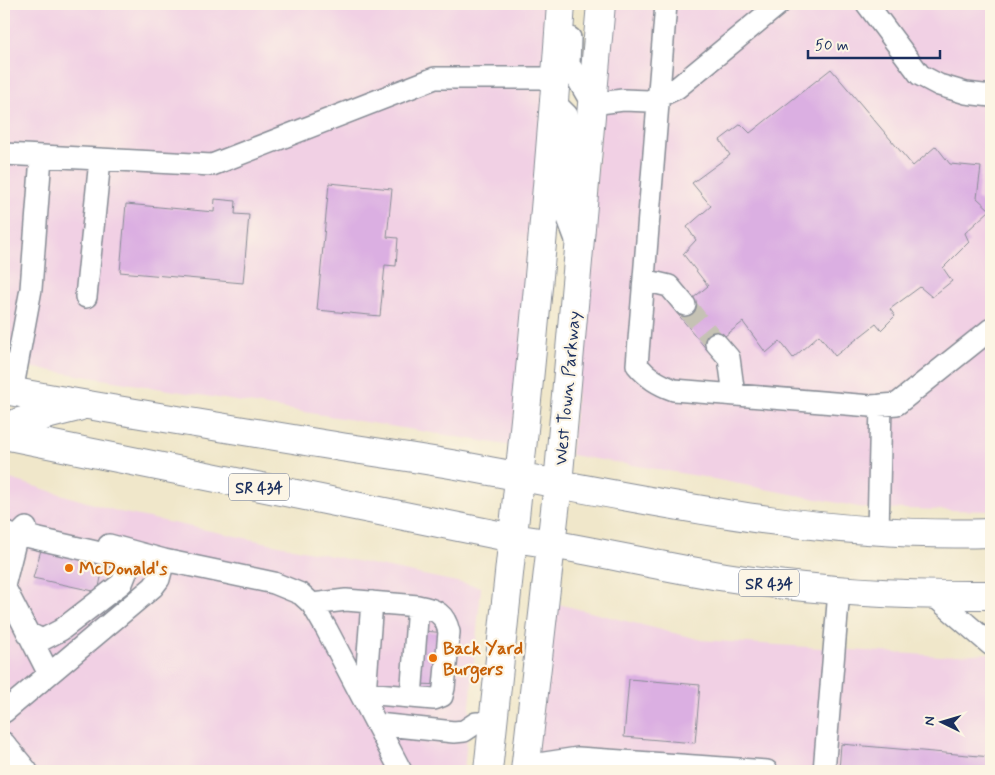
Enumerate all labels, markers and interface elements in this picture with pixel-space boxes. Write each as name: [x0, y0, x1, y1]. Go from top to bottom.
scale bar: [808, 28, 940, 60]
text: 50 m: [815, 36, 849, 56]
street label: West Town Parkway: [549, 310, 587, 466]
road number: SR 434: [229, 474, 289, 501]
place label: McDonald's: [79, 557, 167, 581]
marker: McDonald's: [63, 562, 75, 574]
road number: SR 434: [739, 570, 799, 596]
place label: Back Yard Burgers: [443, 637, 523, 684]
marker: Back Yard Burgers: [427, 652, 439, 664]
north arrow: [918, 698, 968, 748]
text: N: [921, 716, 939, 726]

